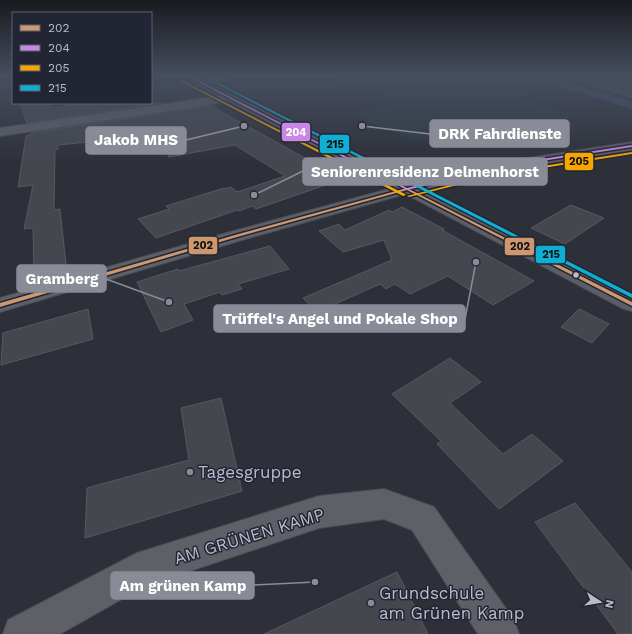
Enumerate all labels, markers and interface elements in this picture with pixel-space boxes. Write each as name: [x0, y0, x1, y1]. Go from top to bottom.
legend: [12, 12, 152, 104]
text: 202: [48, 21, 69, 35]
text: 204: [48, 41, 70, 55]
text: 205: [48, 61, 69, 75]
text: 215: [48, 81, 67, 95]
callout: DRK Fahrdienste: [430, 120, 569, 147]
line badge: 204: [281, 122, 311, 142]
text: DRK Fahrdienste: [438, 125, 562, 143]
text: 204: [286, 126, 306, 139]
callout: Jakob MHS: [86, 127, 186, 154]
text: Jakob MHS: [94, 131, 178, 149]
line badge: 215: [319, 134, 350, 154]
text: 215: [326, 138, 344, 151]
line badge: 205: [564, 152, 594, 171]
text: 205: [569, 155, 589, 168]
callout: Seniorenresidenz Delmenhorst: [303, 158, 547, 185]
text: Seniorenresidenz Delmenhorst: [311, 163, 539, 181]
line badge: 202: [188, 236, 218, 255]
line badge: 202: [504, 237, 535, 256]
text: 202: [193, 239, 214, 252]
text: 202: [510, 240, 531, 253]
line badge: 215: [535, 245, 566, 264]
text: 215: [542, 248, 560, 261]
callout: Gramberg: [17, 265, 106, 292]
text: Gramberg: [26, 270, 99, 288]
unlabelled marker: [571, 270, 581, 280]
callout: Trüffel's Angel und Pokale Shop: [214, 305, 465, 332]
text: Trüffel's Angel und Pokale Shop: [222, 310, 458, 328]
place label: Tagesgruppe: [198, 462, 302, 482]
marker: Tagesgruppe: [185, 467, 195, 477]
street label: AM GRÜNEN KAMP: [171, 504, 327, 568]
callout: Am grünen Kamp: [111, 572, 254, 599]
text: Am grünen Kamp: [120, 577, 246, 595]
north arrow: [580, 582, 620, 622]
place label: Grundschule am Grünen Kamp: [379, 583, 524, 623]
marker: Grundschule am Grünen Kamp: [366, 598, 376, 608]
text: N: [602, 599, 616, 609]

